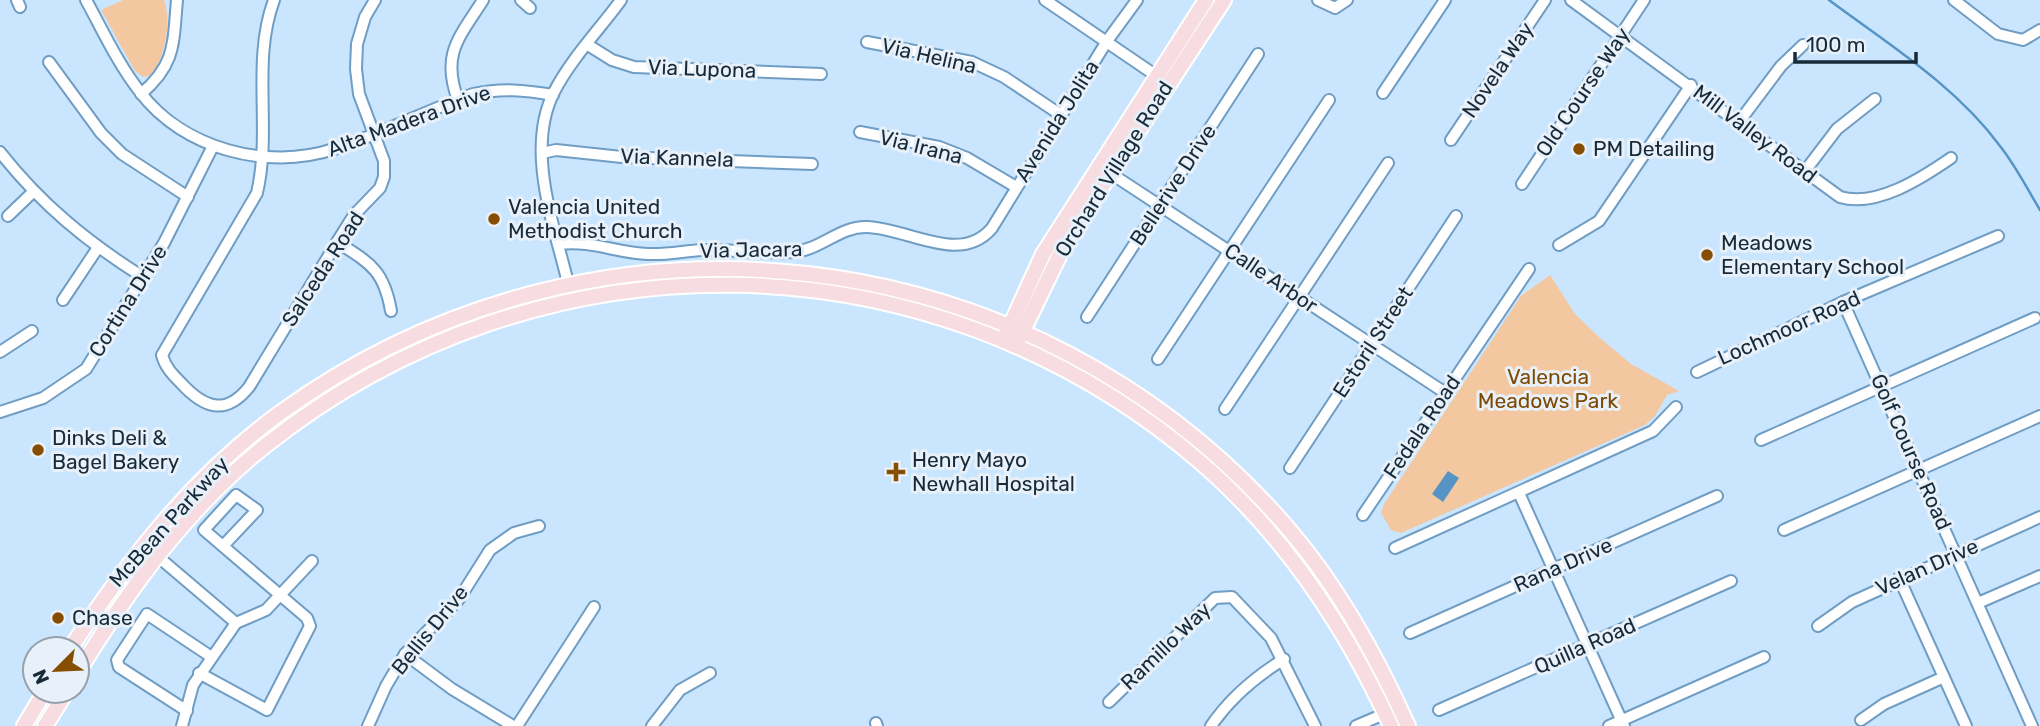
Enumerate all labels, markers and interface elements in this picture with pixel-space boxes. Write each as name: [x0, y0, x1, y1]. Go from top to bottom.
street label: Novela Way: [1456, 17, 1539, 122]
scale bar: [1795, 21, 1916, 65]
street label: Old Course Way: [1530, 22, 1635, 161]
street label: Via Helina: [879, 32, 979, 79]
text: 100 m: [1806, 32, 1865, 57]
street label: Via Lupona: [647, 54, 757, 83]
street label: Avenida Jolita: [1009, 55, 1104, 186]
street label: Orchard Village Road: [1049, 76, 1178, 261]
street label: Alta Madera Drive: [324, 79, 494, 162]
street label: Mill Valley Road: [1689, 79, 1822, 188]
street label: Bellerive Drive: [1124, 119, 1221, 250]
street label: Via Irana: [877, 124, 965, 169]
place label: PM Detailing: [1593, 136, 1715, 161]
marker: PM Detailing: [1571, 141, 1587, 157]
street label: Via Kannela: [620, 143, 734, 172]
place label: Valencia United Methodist Church: [508, 194, 683, 243]
street label: Salceda Road: [276, 207, 369, 331]
marker: Valencia United Methodist Church: [486, 211, 502, 227]
place label: Meadows Elementary School: [1721, 230, 1904, 279]
street label: Via Jacara: [699, 236, 803, 263]
street label: Calle Arbor: [1220, 237, 1323, 318]
street label: Cortina Drive: [83, 240, 172, 361]
marker: Meadows Elementary School: [1699, 247, 1715, 263]
street label: Estoril Street: [1327, 281, 1418, 402]
street label: Lochmoor Road: [1714, 285, 1864, 370]
park label: Valencia Meadows Park: [1478, 364, 1618, 413]
street label: Fedala Road: [1378, 370, 1465, 483]
street label: Golf Course Road: [1866, 370, 1957, 534]
place label: Dinks Deli & Bagel Bakery: [52, 425, 180, 474]
marker: Dinks Deli & Bagel Bakery: [30, 442, 46, 458]
place label: Henry Mayo Newhall Hospital: [912, 447, 1075, 496]
street label: McBean Parkway: [104, 451, 234, 592]
marker: Henry Mayo Newhall Hospital: [886, 462, 906, 482]
street label: Rana Drive: [1510, 532, 1616, 597]
street label: Velan Drive: [1872, 533, 1982, 600]
street label: Bellis Drive: [386, 580, 473, 679]
street label: Ramillo Way: [1115, 596, 1216, 695]
place label: Chase: [72, 605, 133, 630]
marker: Chase: [50, 610, 66, 626]
street label: Quilla Road: [1530, 612, 1640, 679]
north arrow: [21, 635, 91, 705]
text: N: [28, 666, 54, 688]

